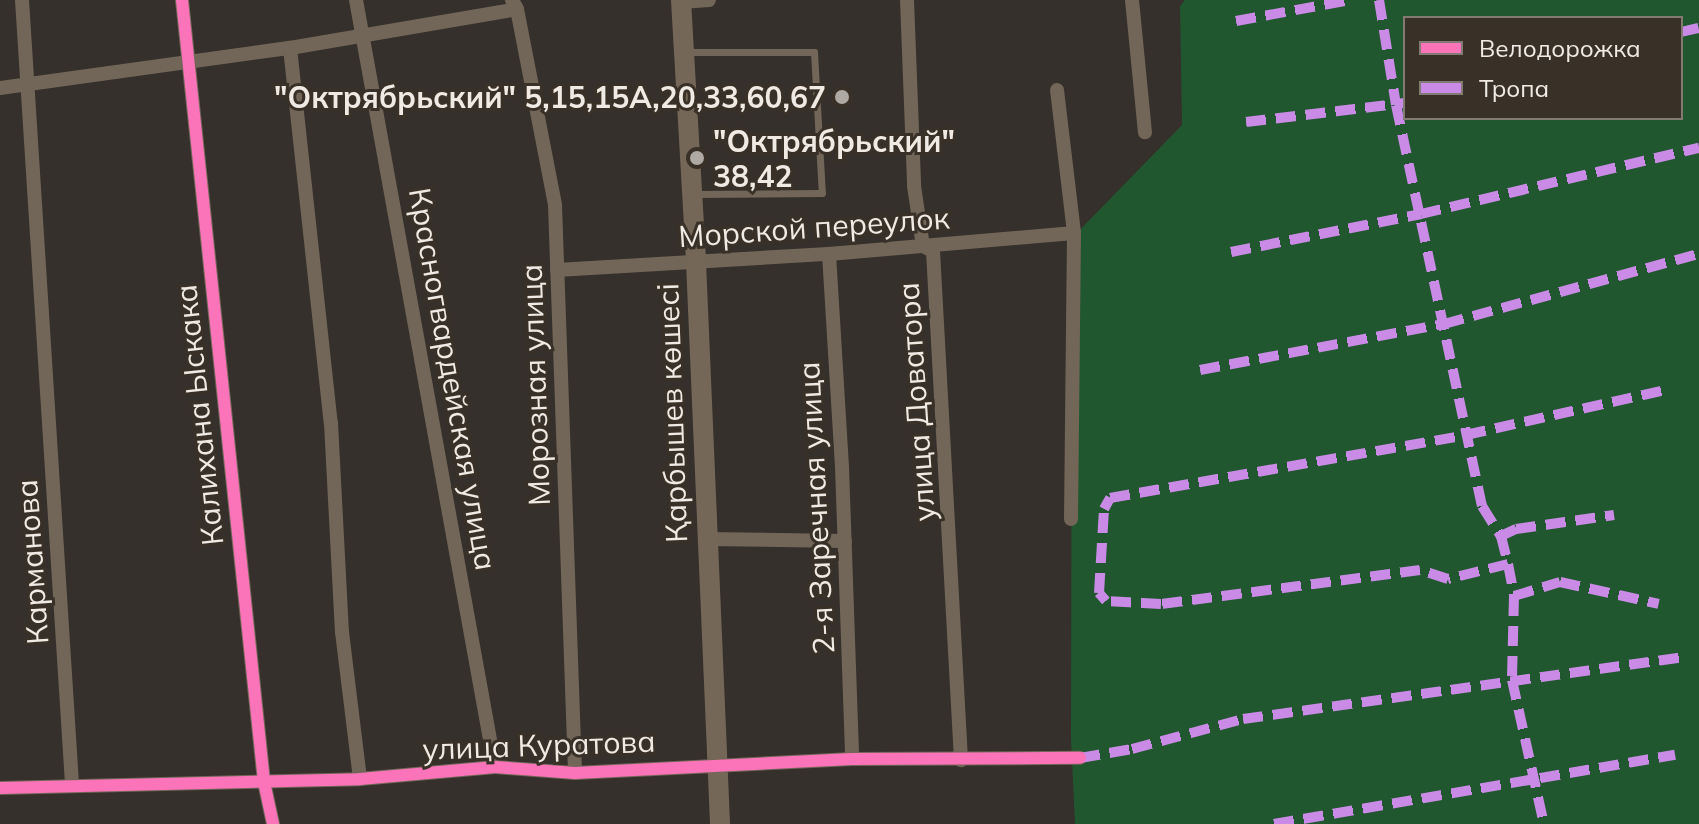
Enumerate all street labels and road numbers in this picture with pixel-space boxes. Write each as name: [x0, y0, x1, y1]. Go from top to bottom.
street label: Красногвардейская улица: [402, 185, 504, 573]
street label: Морской переулок: [677, 200, 951, 254]
street label: Морозная улица: [513, 263, 557, 507]
street label: улица Доватора: [890, 281, 942, 523]
street label: Калихана Ыскака: [167, 283, 231, 547]
street label: Қарбышев көшесі: [649, 283, 695, 543]
street label: 2-я Заречная улица: [790, 361, 842, 655]
street label: Карманова: [8, 478, 56, 646]
street label: улица Куратова: [422, 723, 656, 767]

